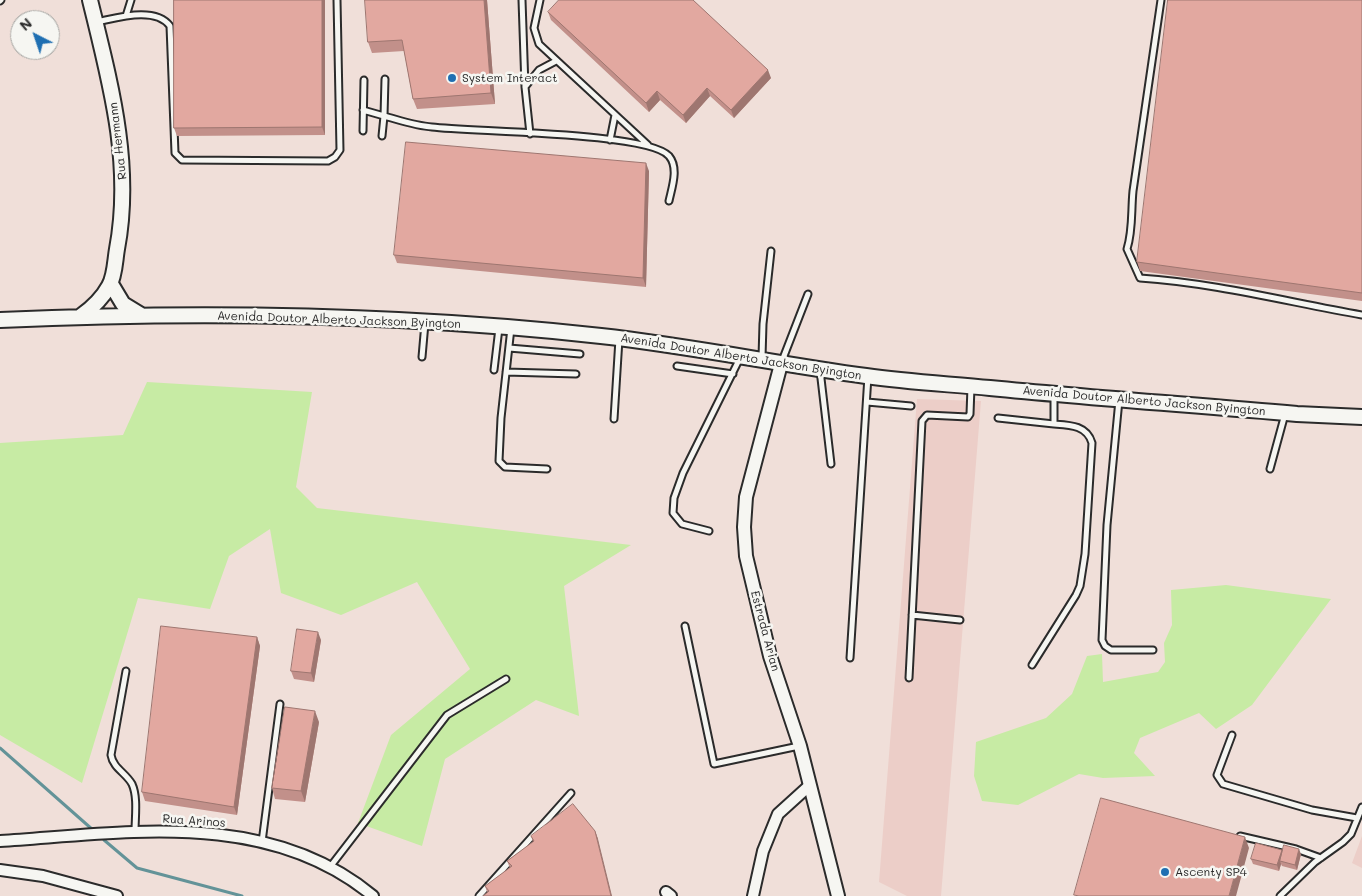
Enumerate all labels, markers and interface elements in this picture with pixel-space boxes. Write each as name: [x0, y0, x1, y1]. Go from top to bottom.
north arrow: [10, 10, 60, 60]
text: N: [15, 13, 36, 35]
place label: System Interact: [462, 71, 557, 85]
marker: System Interact: [446, 72, 458, 84]
street label: Rua Hermann: [106, 101, 130, 181]
street label: Avenida Doutor Alberto Jackson Byington: [217, 309, 461, 331]
street label: Avenida Doutor Alberto Jackson Byington: [619, 331, 863, 383]
street label: Avenida Doutor Alberto Jackson Byington: [1022, 383, 1266, 419]
street label: Estrada Arian: [747, 589, 783, 673]
street label: Rua Arinos: [162, 812, 226, 830]
place label: Ascenty SP4: [1175, 865, 1247, 879]
marker: Ascenty SP4: [1159, 866, 1171, 878]

